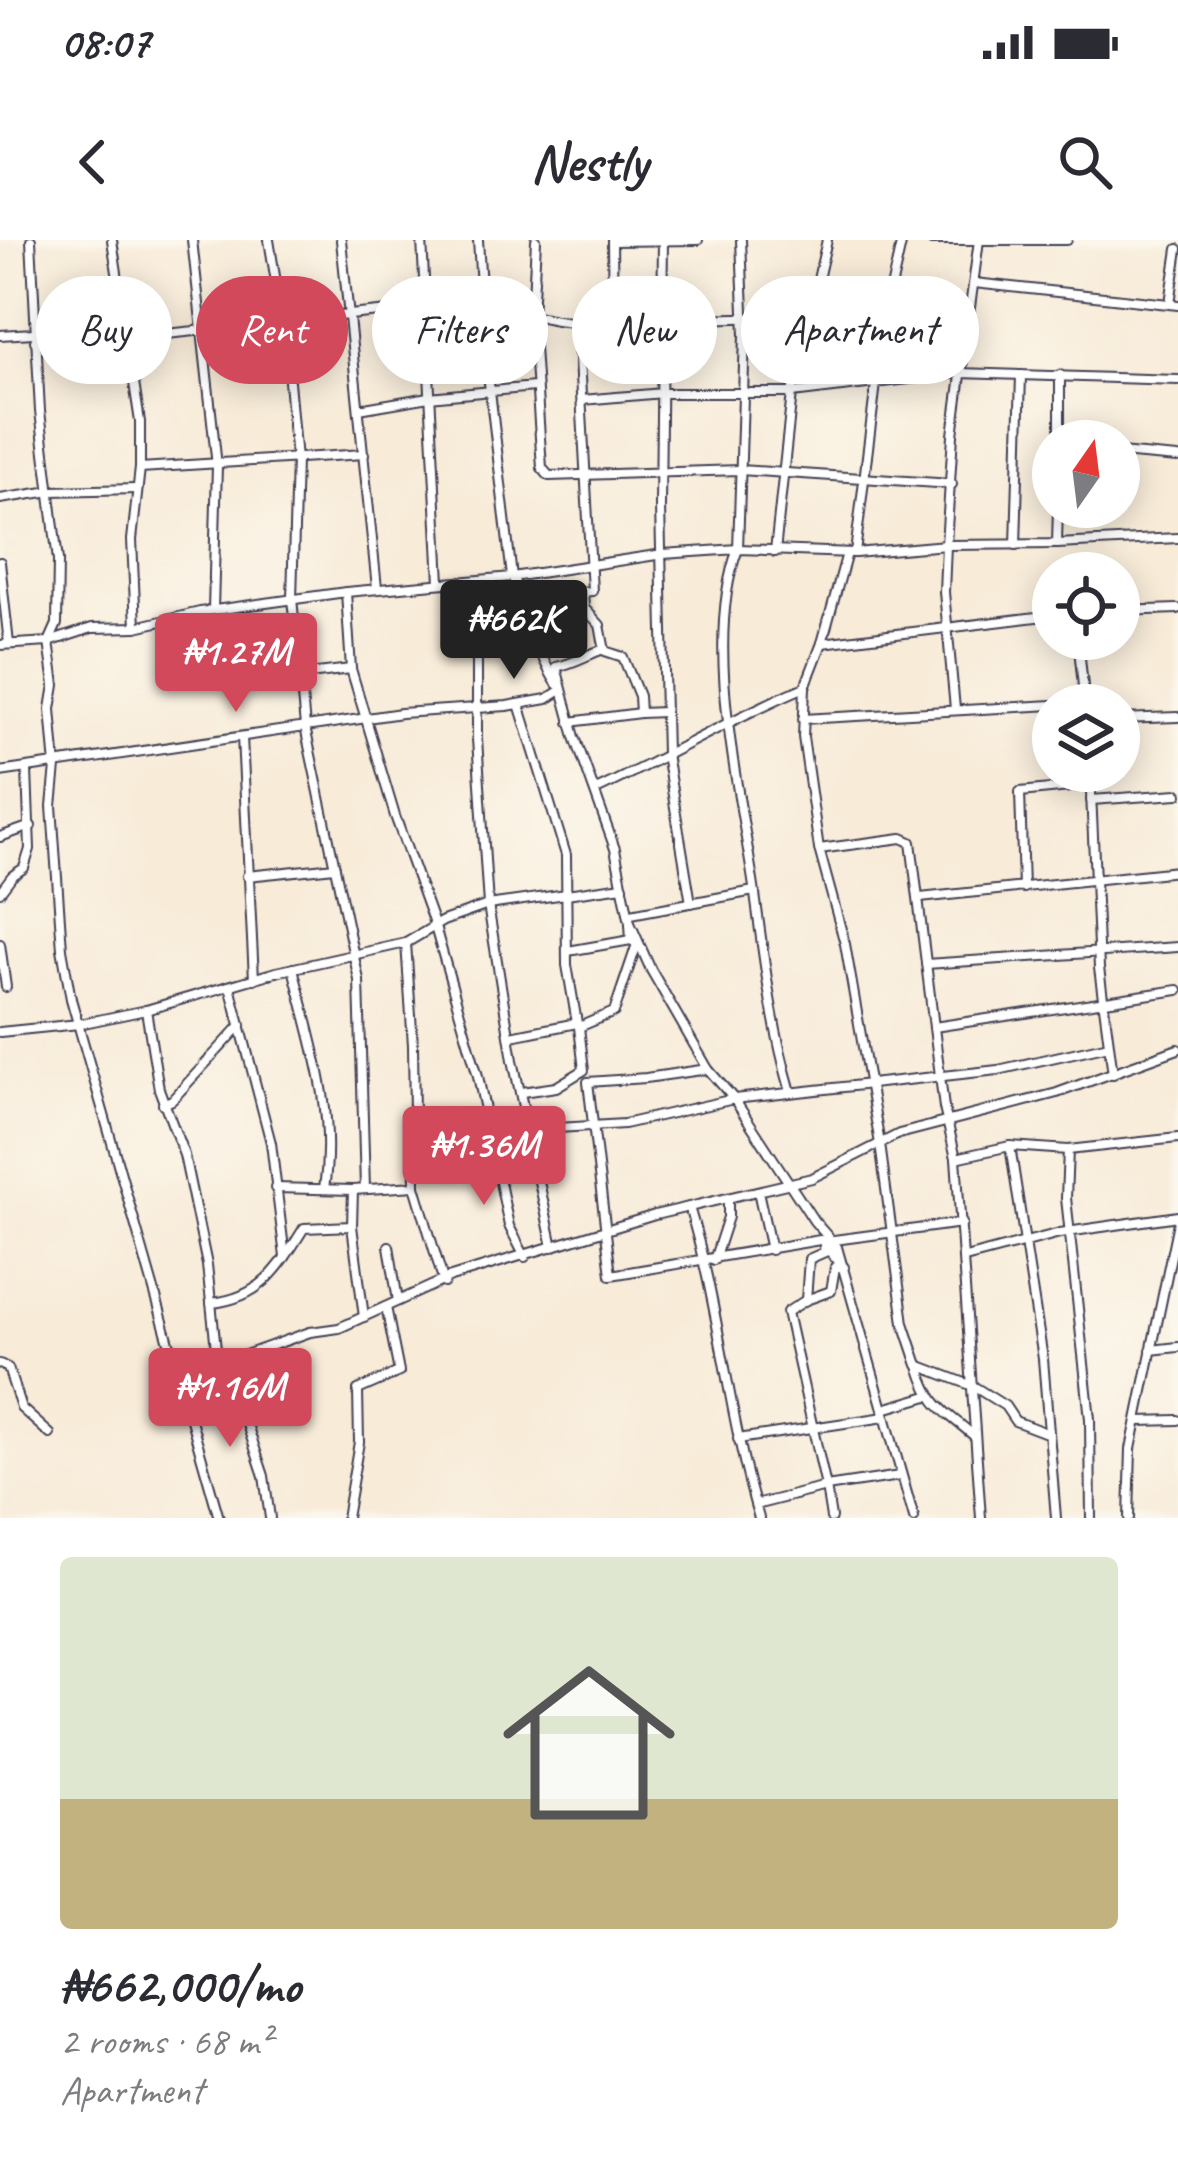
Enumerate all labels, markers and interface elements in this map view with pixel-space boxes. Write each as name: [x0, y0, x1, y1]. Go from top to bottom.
text: 08:07: [60, 14, 150, 71]
text: Nestly: [531, 128, 647, 196]
icon: back: [60, 129, 126, 195]
icon: search: [1052, 129, 1118, 195]
chip: Buy: [36, 276, 172, 384]
chip: Rent: [196, 276, 348, 384]
chip: Filters: [372, 276, 548, 384]
chip: New: [572, 276, 717, 384]
chip: Apartment: [741, 276, 979, 384]
north arrow: [1032, 420, 1140, 528]
map controls: [1032, 420, 1140, 792]
button: locate: [1032, 552, 1140, 660]
pin: ₦662K: [430, 580, 598, 682]
text: ₦662K: [467, 594, 561, 643]
pin: ₦1.27M: [138, 613, 334, 715]
text: ₦1.27M: [182, 627, 290, 676]
button: layers: [1032, 684, 1140, 792]
pin: ₦1.36M: [386, 1106, 582, 1208]
text: ₦1.36M: [430, 1120, 538, 1169]
pin: ₦1.16M: [132, 1348, 328, 1450]
text: ₦1.16M: [176, 1362, 284, 1411]
icon: home: [481, 1635, 697, 1851]
text: ₦662,000/mo: [60, 1953, 300, 2017]
text: 2 rooms · 68 m²: [60, 2017, 271, 2066]
text: Apartment: [60, 2066, 203, 2115]

